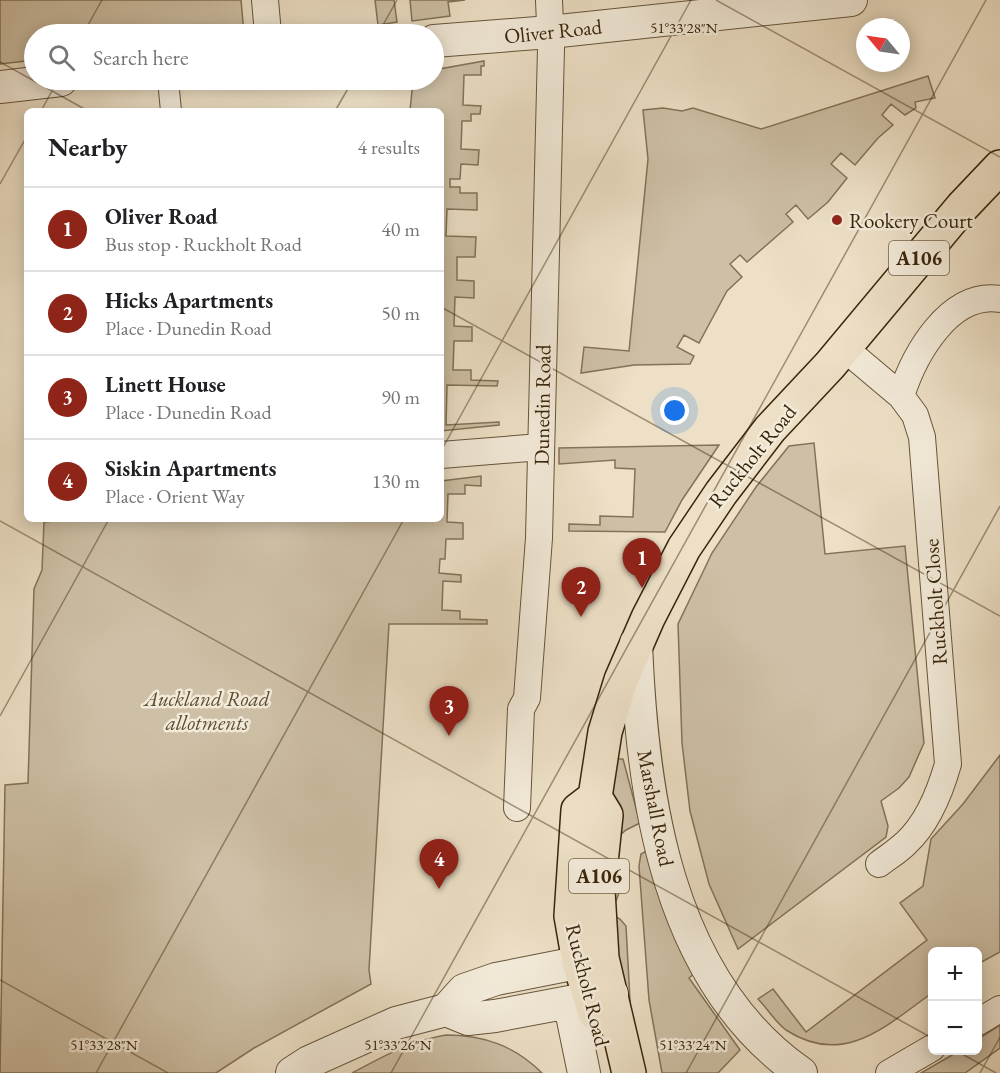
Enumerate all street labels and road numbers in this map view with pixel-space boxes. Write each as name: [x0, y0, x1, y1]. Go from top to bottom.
street label: Oliver Road: [503, 12, 604, 50]
road number: A106: [889, 241, 949, 275]
street label: Dunedin Road: [527, 344, 557, 466]
street label: Ruckholt Road: [702, 399, 802, 513]
street label: Ruckholt Close: [917, 538, 953, 666]
street label: Marshall Road: [631, 747, 681, 869]
road number: A106: [569, 859, 629, 893]
street label: Ruckholt Road: [560, 921, 616, 1049]

